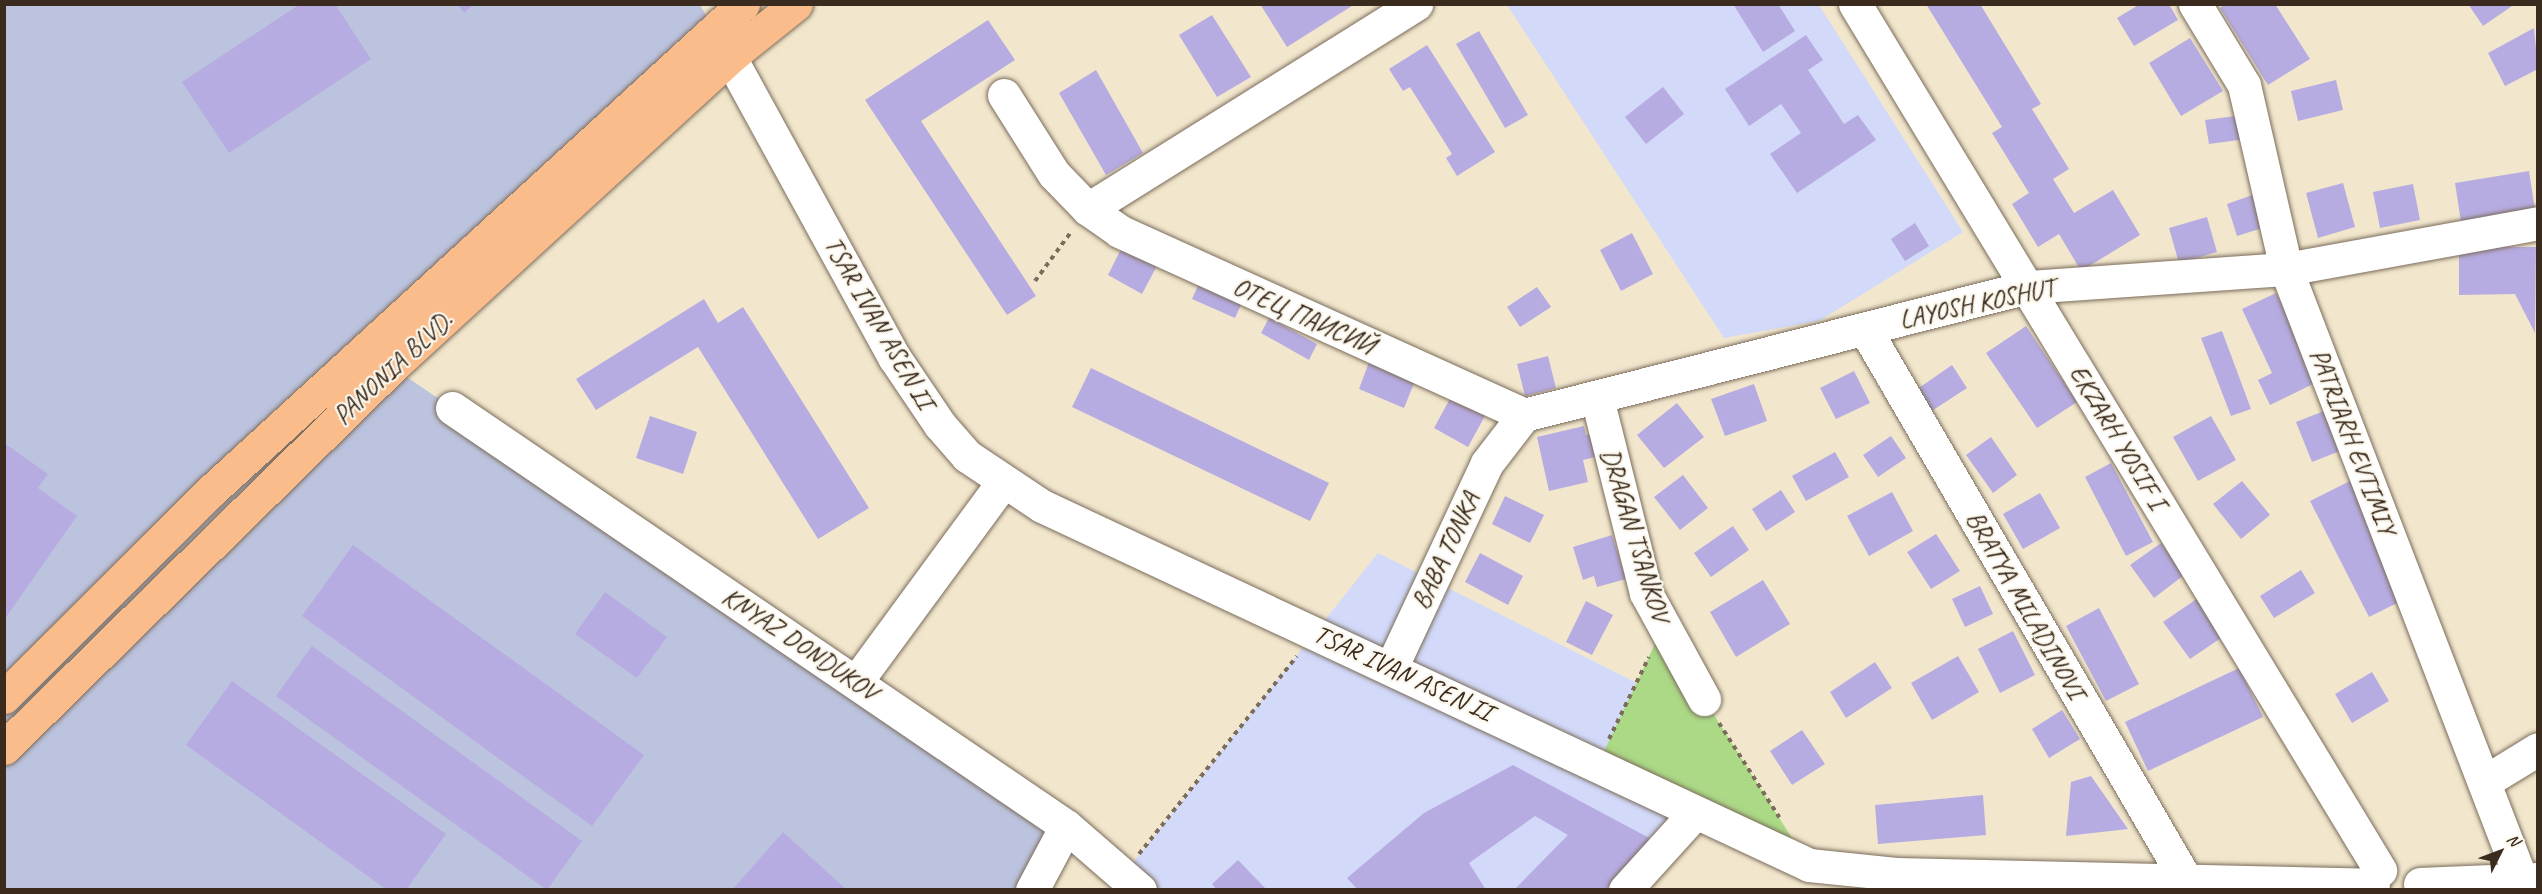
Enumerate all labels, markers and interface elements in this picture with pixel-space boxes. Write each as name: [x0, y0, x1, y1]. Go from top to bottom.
street label: TSAR IVAN ASEN II: [817, 231, 941, 415]
street label: ОТЕЦ ПАИСИЙ: [1229, 271, 1379, 361]
street label: LAYOSH KOSHUT: [1897, 272, 2057, 336]
street label: PANONIA BLVD.: [327, 305, 459, 431]
street label: PATRIARH EVTIMIY: [2303, 344, 2403, 540]
street label: EKZARH YOSIF I: [2063, 359, 2173, 515]
street label: DRAGAN TSANKOV: [1594, 445, 1676, 625]
street label: BABA TONKA: [1406, 488, 1486, 614]
street label: BRATYA MILADINOVI: [1958, 505, 2092, 705]
street label: KNYAZ DONDUKOV: [717, 581, 883, 707]
street label: TSAR IVAN ASEN II: [1309, 618, 1497, 728]
north arrow: [2470, 822, 2530, 882]
text: N: [2503, 830, 2524, 850]

